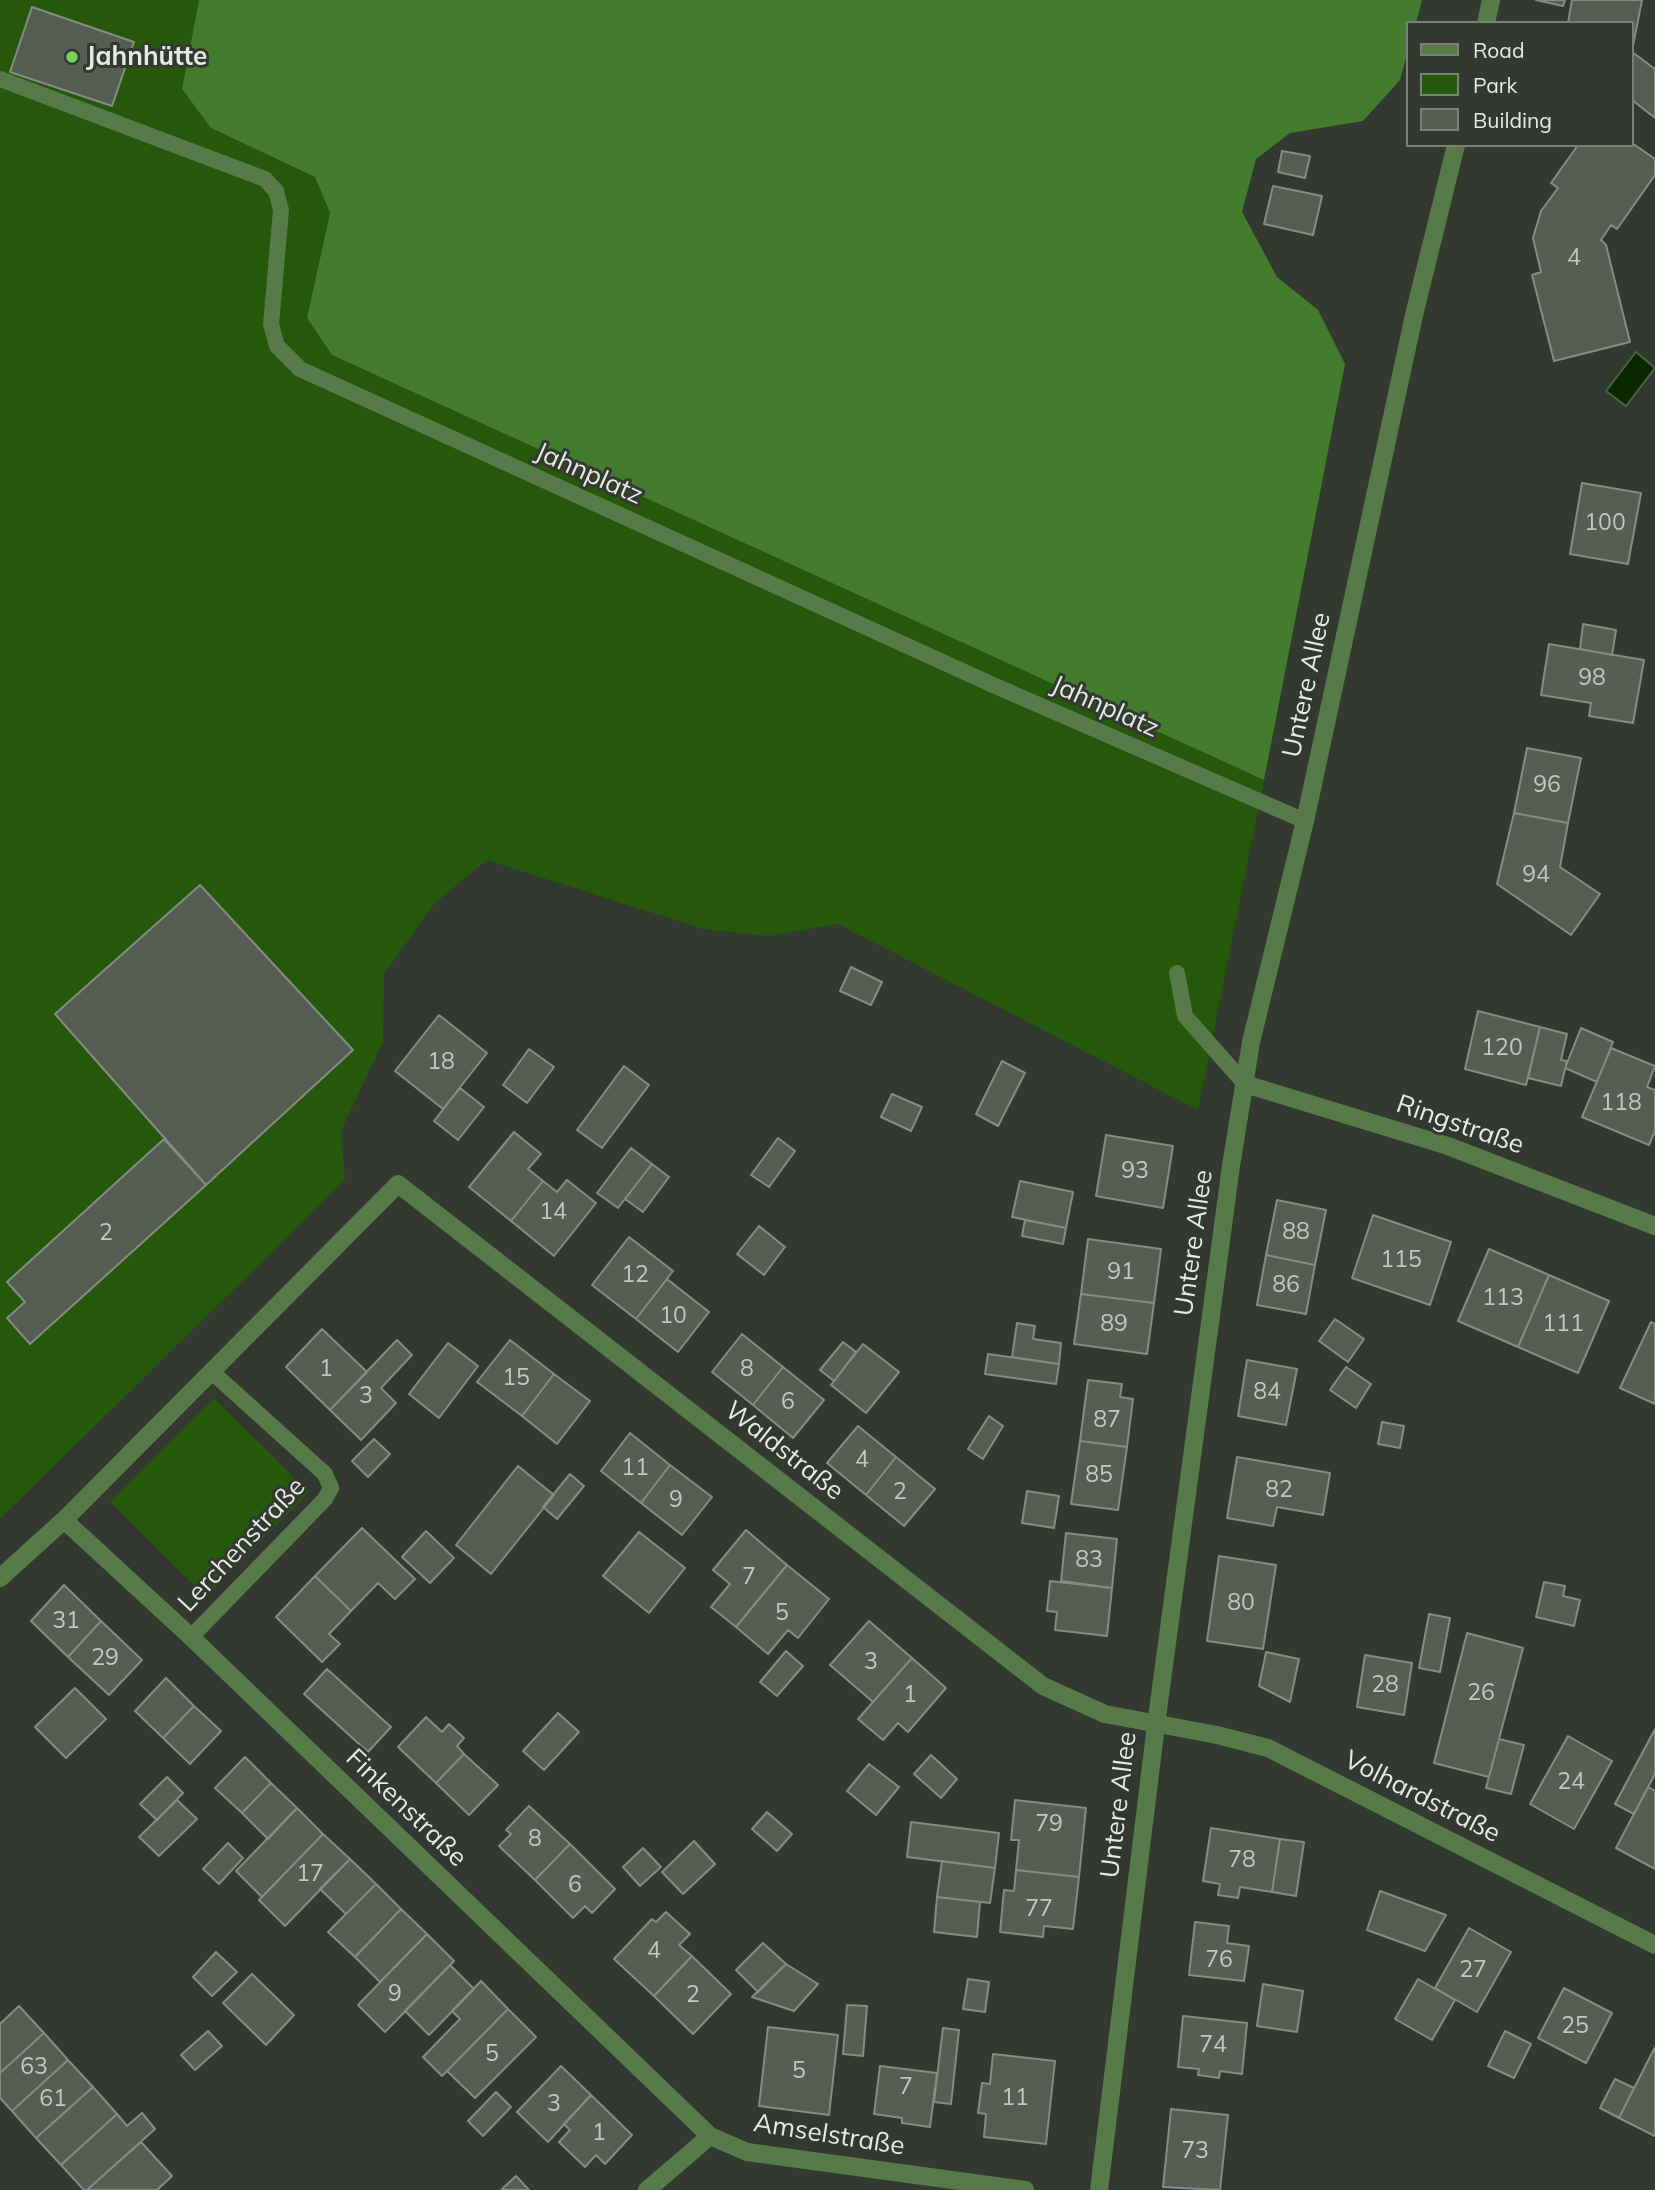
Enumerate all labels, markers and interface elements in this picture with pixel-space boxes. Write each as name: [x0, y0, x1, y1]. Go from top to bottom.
legend: [1406, 21, 1634, 147]
text: Road: [1473, 37, 1524, 63]
place label: Jahnhütte: [86, 41, 207, 73]
marker: Jahnhütte: [64, 49, 80, 65]
text: Park: [1473, 72, 1517, 98]
text: Building: [1473, 107, 1552, 133]
house number: 4: [1567, 244, 1581, 272]
street label: Jahnplatz: [530, 436, 648, 512]
house number: 100: [1584, 509, 1626, 537]
street label: Untere Allee: [1276, 610, 1338, 760]
house number: 98: [1578, 664, 1606, 692]
street label: Jahnplatz: [1046, 669, 1164, 745]
house number: 96: [1533, 771, 1561, 799]
house number: 94: [1522, 861, 1550, 889]
house number: 120: [1481, 1034, 1523, 1062]
house number: 18: [427, 1048, 455, 1076]
street label: Ringstraße: [1392, 1089, 1528, 1161]
house number: 118: [1600, 1089, 1642, 1117]
house number: 93: [1121, 1157, 1149, 1185]
street label: Untere Allee: [1168, 1168, 1220, 1318]
house number: 14: [539, 1198, 567, 1226]
house number: 88: [1282, 1218, 1310, 1246]
house number: 2: [99, 1219, 113, 1247]
house number: 115: [1380, 1246, 1422, 1274]
house number: 91: [1107, 1258, 1135, 1286]
house number: 12: [621, 1261, 649, 1289]
house number: 86: [1272, 1271, 1300, 1299]
house number: 113: [1482, 1284, 1524, 1312]
house number: 10: [659, 1302, 687, 1330]
house number: 89: [1100, 1310, 1128, 1338]
house number: 111: [1542, 1310, 1584, 1338]
house number: 1: [319, 1355, 333, 1383]
house number: 8: [740, 1355, 754, 1383]
house number: 15: [502, 1364, 530, 1392]
house number: 84: [1253, 1378, 1281, 1406]
house number: 3: [359, 1382, 373, 1410]
house number: 6: [781, 1388, 795, 1416]
street label: Waldstraße: [718, 1395, 850, 1507]
house number: 87: [1093, 1406, 1121, 1434]
house number: 4: [855, 1446, 869, 1474]
house number: 11: [621, 1454, 649, 1482]
house number: 85: [1085, 1461, 1113, 1489]
street label: Lerchenstraße: [172, 1471, 312, 1619]
house number: 82: [1265, 1476, 1293, 1504]
house number: 2: [893, 1478, 907, 1506]
house number: 9: [669, 1486, 683, 1514]
house number: 83: [1075, 1546, 1103, 1574]
house number: 7: [742, 1563, 756, 1591]
house number: 80: [1227, 1589, 1255, 1617]
house number: 5: [775, 1599, 789, 1627]
house number: 31: [52, 1607, 80, 1635]
house number: 29: [91, 1644, 119, 1672]
house number: 3: [864, 1648, 878, 1676]
house number: 28: [1371, 1671, 1399, 1699]
house number: 26: [1467, 1679, 1495, 1707]
house number: 1: [903, 1681, 917, 1709]
street label: Untere Allee: [1095, 1730, 1143, 1880]
street label: Finkenstraße: [339, 1743, 473, 1873]
street label: Volhardstraße: [1339, 1744, 1505, 1850]
house number: 24: [1557, 1768, 1585, 1796]
house number: 79: [1035, 1810, 1063, 1838]
house number: 8: [528, 1825, 542, 1853]
house number: 78: [1228, 1846, 1256, 1874]
house number: 17: [296, 1860, 324, 1888]
house number: 6: [568, 1871, 582, 1899]
house number: 77: [1025, 1895, 1053, 1923]
house number: 4: [647, 1937, 661, 1965]
house number: 76: [1205, 1946, 1233, 1974]
house number: 27: [1459, 1956, 1487, 1984]
house number: 9: [388, 1980, 402, 2008]
house number: 2: [686, 1981, 700, 2009]
house number: 25: [1561, 2012, 1589, 2040]
house number: 74: [1199, 2031, 1227, 2059]
house number: 5: [485, 2040, 499, 2068]
house number: 63: [20, 2053, 48, 2081]
house number: 5: [792, 2057, 806, 2085]
house number: 7: [899, 2073, 913, 2101]
house number: 11: [1001, 2084, 1029, 2112]
house number: 61: [39, 2085, 67, 2113]
house number: 3: [547, 2090, 561, 2118]
street label: Amselstraße: [751, 2108, 907, 2162]
house number: 1: [592, 2119, 606, 2147]
house number: 73: [1181, 2137, 1209, 2165]

